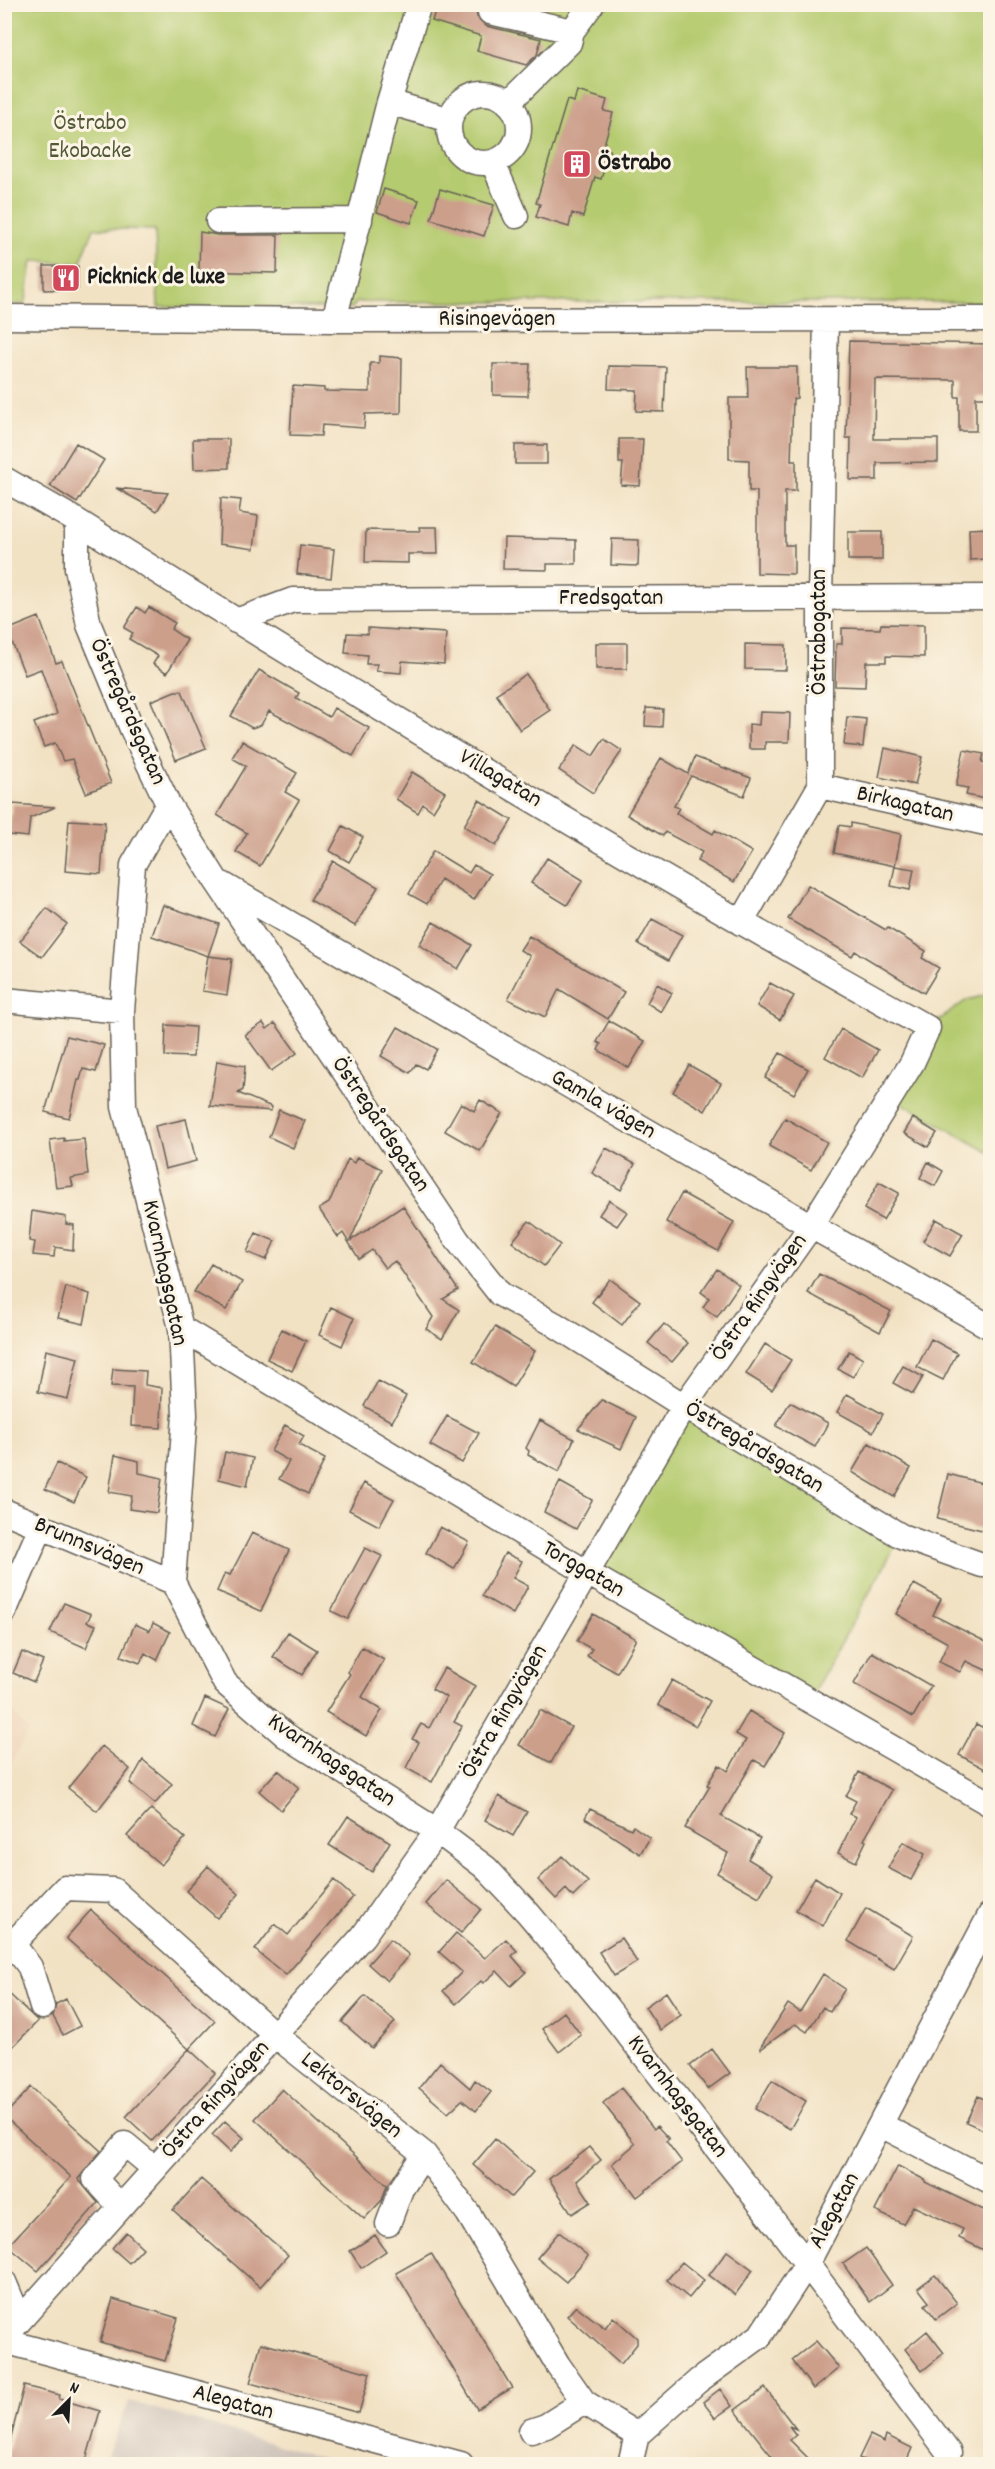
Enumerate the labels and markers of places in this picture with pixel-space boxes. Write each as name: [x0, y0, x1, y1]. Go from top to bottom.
place label: Östrabo: [598, 147, 672, 181]
building icon: Östrabo: [561, 148, 593, 180]
place label: Picknick de luxe: [87, 261, 226, 295]
restaurant icon: Picknick de luxe: [50, 262, 82, 294]

